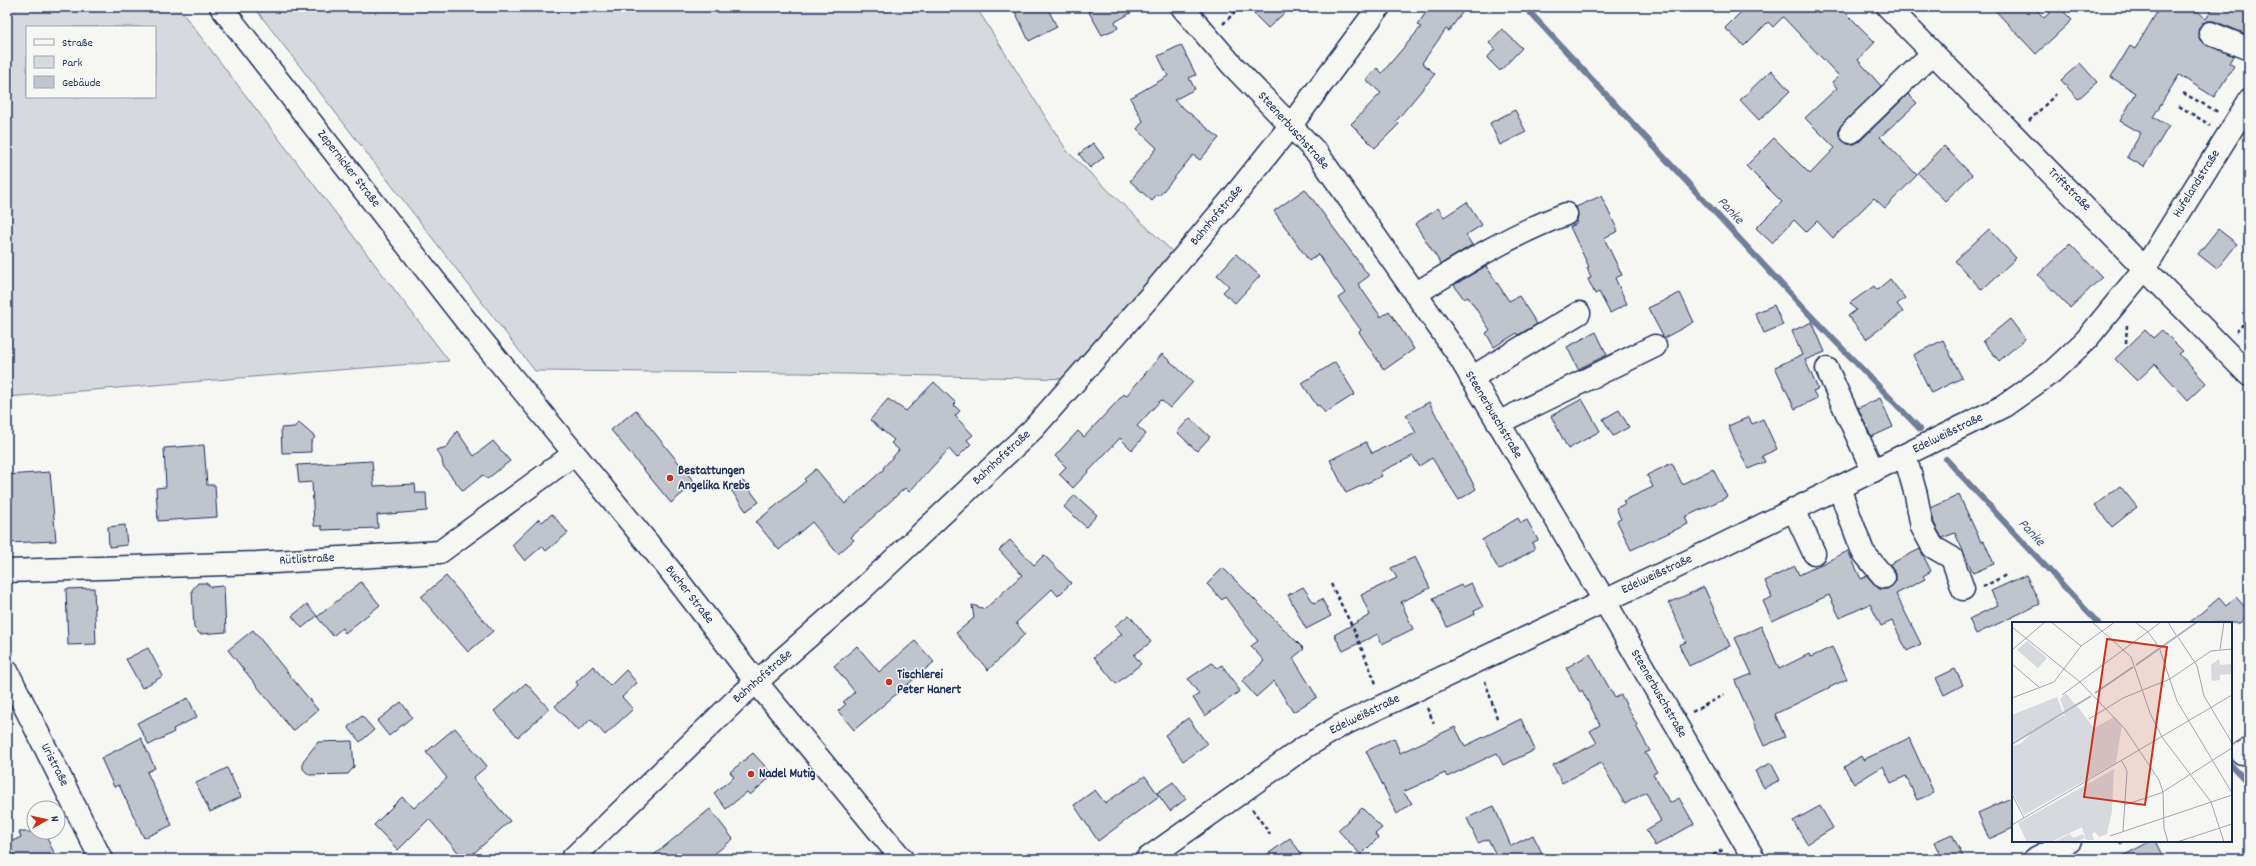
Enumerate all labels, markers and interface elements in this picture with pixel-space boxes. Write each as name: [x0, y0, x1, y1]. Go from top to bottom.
legend: [26, 26, 156, 98]
text: Straße: [62, 35, 93, 52]
text: Park: [62, 55, 83, 72]
text: Gebäude: [62, 75, 101, 92]
street label: Steenerbuschstraße: [1253, 88, 1334, 175]
street label: Zepernicker Straße: [312, 126, 385, 212]
street label: Hufelandstraße: [2169, 146, 2226, 222]
street label: Triftstraße: [2043, 164, 2095, 216]
street label: Bahnhofstraße: [1186, 181, 1248, 250]
water label: Panke: [1712, 193, 1749, 230]
street label: Steenerbuschstraße: [1459, 367, 1527, 463]
street label: Edelweißstraße: [1909, 409, 1987, 459]
street label: Bahnhofstraße: [969, 426, 1036, 490]
place label: Bestattungen Angelika Krebs: [678, 462, 751, 496]
marker: Bestattungen Angelika Krebs: [665, 473, 675, 483]
water label: Panke: [2013, 515, 2050, 552]
street label: Rütlistraße: [279, 549, 335, 571]
street label: Edelweißstraße: [1618, 550, 1696, 600]
street label: Bucher Straße: [660, 562, 718, 629]
inset map: [2012, 622, 2232, 842]
street label: Bahnhofstraße: [729, 645, 797, 708]
street label: Steenerbuschstraße: [1625, 646, 1691, 742]
place label: Tischlerei Peter Hanert: [897, 666, 961, 700]
marker: Tischlerei Peter Hanert: [884, 677, 894, 687]
street label: Edelweißstraße: [1326, 690, 1404, 740]
street label: Uristraße: [35, 740, 73, 790]
place label: Nadel Mutig: [759, 765, 816, 784]
marker: Nadel Mutig: [746, 769, 756, 779]
north arrow: [26, 800, 66, 840]
text: N: [46, 815, 62, 823]

